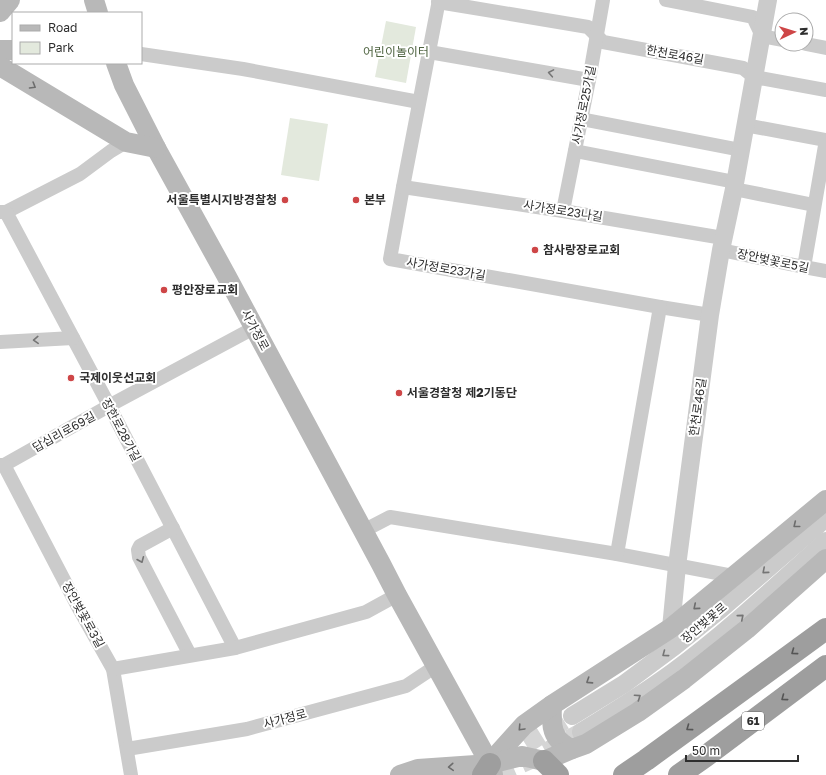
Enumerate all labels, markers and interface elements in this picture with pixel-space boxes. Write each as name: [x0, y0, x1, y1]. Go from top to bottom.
legend: [12, 12, 142, 64]
north arrow: [774, 12, 814, 52]
text: Road: [48, 20, 77, 35]
text: N: [798, 27, 811, 36]
text: Park: [48, 40, 74, 55]
street label: 한천로46길: [645, 42, 705, 67]
park label: 어린이놀이터: [363, 44, 429, 59]
street label: 사가정로25가길: [568, 64, 599, 146]
one-way arrow: [548, 69, 554, 78]
one-way arrow: [29, 81, 36, 89]
place label: 서울특별시지방경찰청: [167, 192, 277, 207]
place label: 본부: [364, 192, 386, 207]
marker: 서울특별시지방경찰청: [280, 195, 290, 205]
marker: 본부: [351, 195, 361, 205]
street label: 사가정로23나길: [522, 197, 604, 224]
place label: 참사랑장로교회: [543, 242, 620, 257]
marker: 참사랑장로교회: [530, 245, 540, 255]
street label: 장안벚꽃로5길: [736, 246, 810, 275]
street label: 사가정로23가길: [405, 254, 487, 283]
place label: 평안장로교회: [172, 282, 238, 297]
marker: 평안장로교회: [159, 285, 169, 295]
street label: 사가정로: [238, 307, 272, 353]
one-way arrow: [33, 335, 39, 344]
place label: 국제이웃선교회: [79, 370, 156, 385]
marker: 국제이웃선교회: [66, 373, 76, 383]
street label: 한천로46길: [686, 377, 709, 437]
place label: 서울경찰청 제2기동단: [407, 385, 517, 400]
marker: 서울경찰청 제2기동단: [394, 388, 404, 398]
street label: 장한로28가길: [99, 396, 144, 464]
street label: 답십리로69길: [30, 408, 98, 455]
one-way arrow: [793, 520, 800, 527]
one-way arrow: [137, 556, 145, 563]
one-way arrow: [762, 566, 769, 573]
street label: 장안벚꽃로3길: [59, 579, 108, 650]
street label: 장안벚꽃로: [678, 599, 730, 646]
one-way arrow: [693, 603, 700, 610]
one-way arrow: [736, 615, 743, 622]
one-way arrow: [792, 647, 799, 654]
one-way arrow: [662, 649, 669, 657]
one-way arrow: [586, 676, 593, 684]
one-way arrow: [781, 693, 788, 700]
one-way arrow: [634, 694, 641, 702]
street label: 사가정로: [262, 706, 308, 731]
road number: 61: [742, 712, 764, 730]
one-way arrow: [518, 723, 526, 731]
one-way arrow: [687, 723, 694, 730]
scale bar: [686, 737, 798, 763]
text: 50 m: [692, 743, 720, 758]
one-way arrow: [448, 762, 454, 771]

